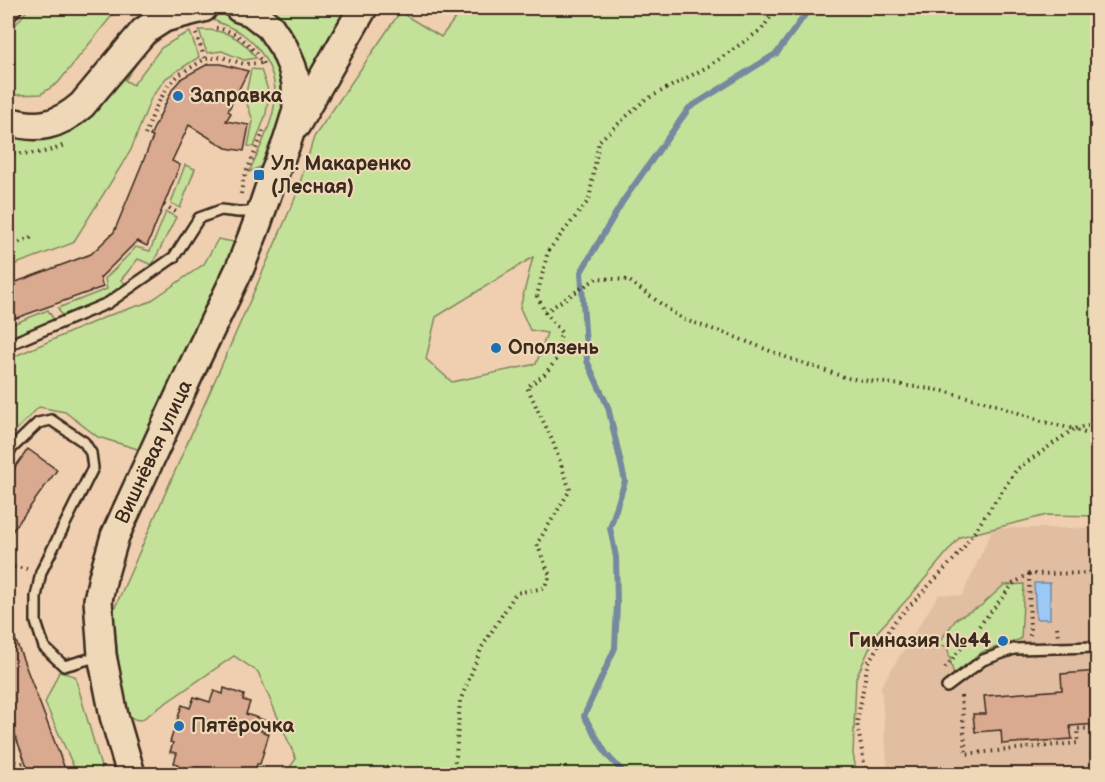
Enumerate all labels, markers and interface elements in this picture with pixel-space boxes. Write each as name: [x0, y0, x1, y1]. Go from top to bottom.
place label: Заправка: [190, 84, 283, 108]
marker: Заправка: [171, 89, 185, 103]
place label: Ул. Макаренко (Лесная): [271, 152, 411, 199]
marker: Ул. Макаренко (Лесная): [252, 168, 266, 182]
place label: Оползень: [508, 336, 600, 360]
marker: Оползень: [489, 341, 503, 355]
street label: Вишнёвая улица: [110, 376, 198, 528]
place label: Гимназия №44: [848, 629, 991, 653]
marker: Гимназия №44: [996, 634, 1010, 648]
place label: Пятёрочка: [191, 714, 294, 738]
marker: Пятёрочка: [172, 719, 186, 733]

